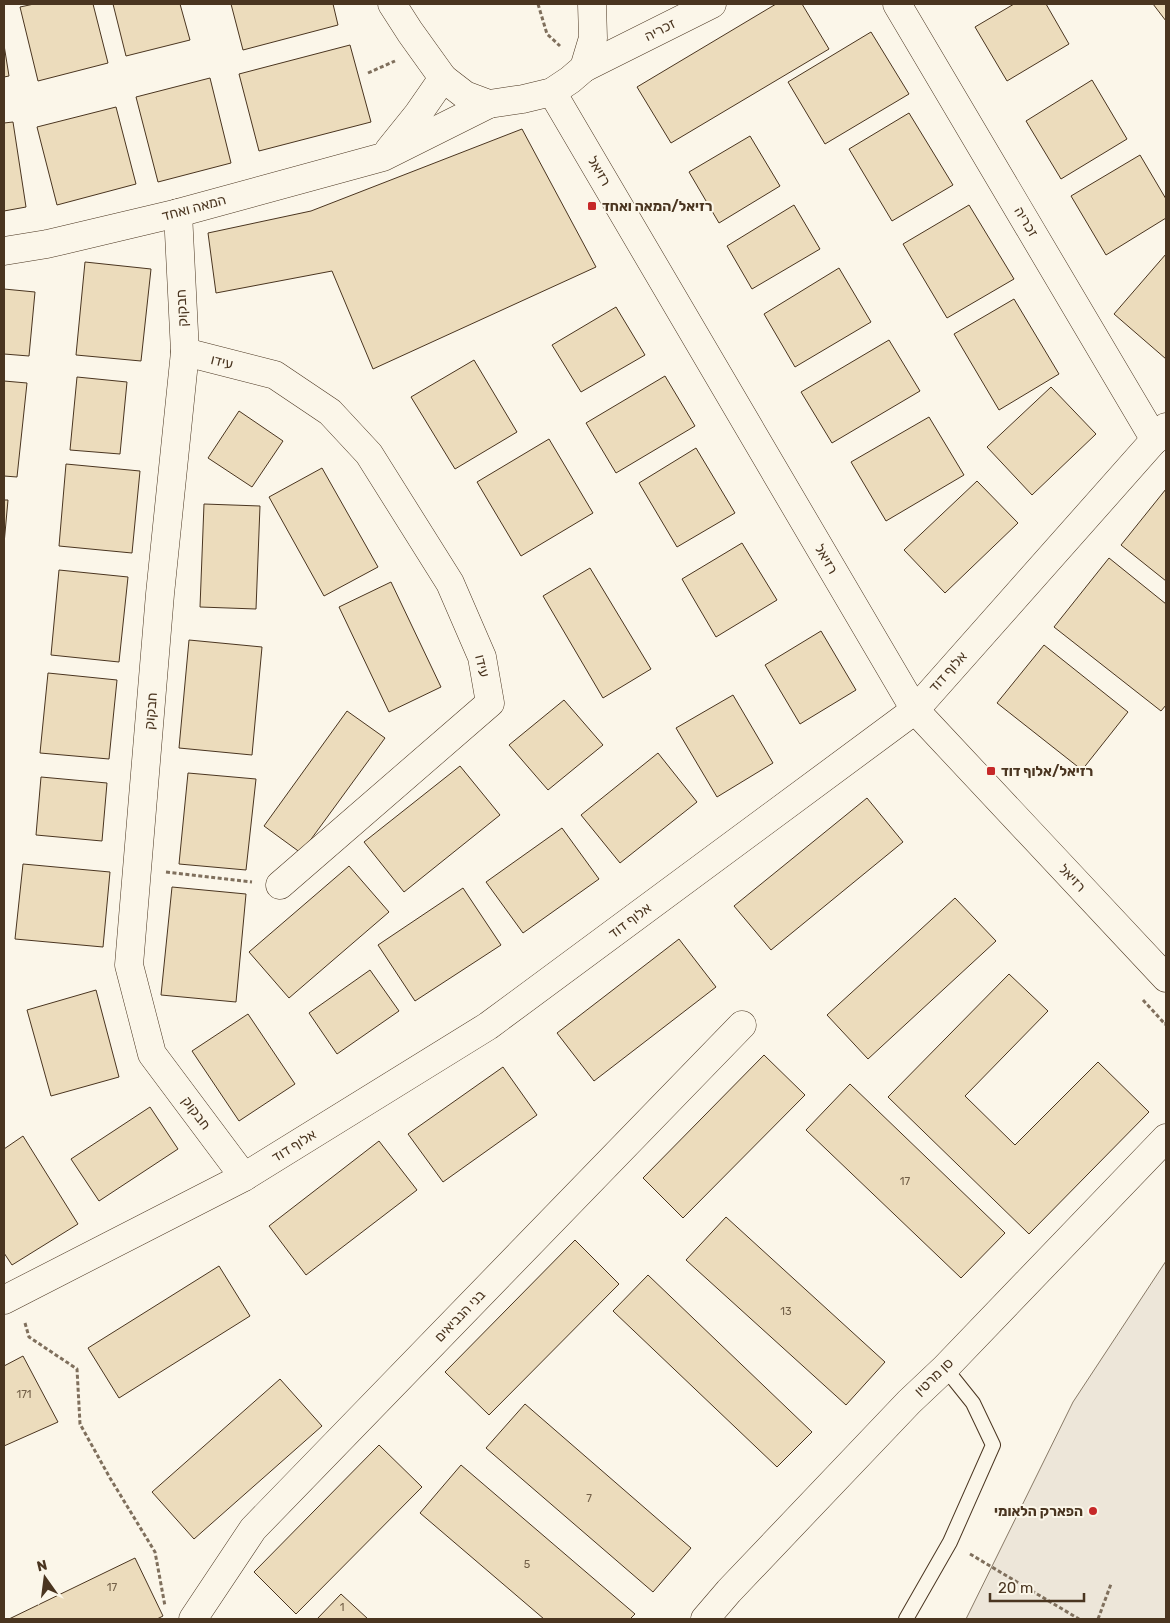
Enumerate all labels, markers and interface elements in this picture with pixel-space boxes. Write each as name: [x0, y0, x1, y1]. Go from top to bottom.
street label: זכריה: [642, 15, 678, 45]
street label: רזיאל: [584, 153, 614, 189]
street label: המאה ואחד: [160, 191, 228, 225]
place label: רזיאל/המאה ואחד: [602, 198, 713, 215]
marker: רזיאל/המאה ואחד: [586, 200, 598, 212]
street label: זכריה: [1010, 204, 1042, 240]
street label: חבקוק: [173, 289, 191, 327]
street label: עידו: [209, 351, 235, 373]
street label: רזיאל: [811, 541, 841, 577]
street label: אלוף דוד: [925, 648, 971, 696]
street label: עידו: [471, 653, 493, 679]
street label: חבקוק: [141, 692, 161, 730]
place label: רזיאל/אלוף דוד: [1001, 763, 1093, 780]
marker: רזיאל/אלוף דוד: [985, 765, 997, 777]
street label: רזיאל: [1055, 861, 1089, 895]
street label: אלוף דוד: [605, 899, 655, 943]
street label: חבקוק: [178, 1093, 214, 1133]
street label: אלוף דוד: [269, 1126, 319, 1166]
house number: 17: [900, 1175, 911, 1188]
street label: בני הנביאים: [431, 1286, 489, 1345]
house number: 13: [780, 1305, 792, 1318]
street label: סן מרטין: [911, 1354, 957, 1400]
house number: 171: [16, 1388, 32, 1401]
house number: 7: [586, 1492, 592, 1505]
place label: הפארק הלאומי: [994, 1503, 1083, 1520]
marker: הפארק הלאומי: [1087, 1505, 1099, 1517]
north arrow: [20, 1553, 70, 1603]
text: N: [35, 1556, 49, 1575]
house number: 5: [524, 1558, 531, 1571]
scale bar: [990, 1570, 1084, 1602]
text: 20 m: [998, 1579, 1033, 1597]
house number: 17: [107, 1581, 118, 1594]
house number: 1: [340, 1601, 344, 1614]

